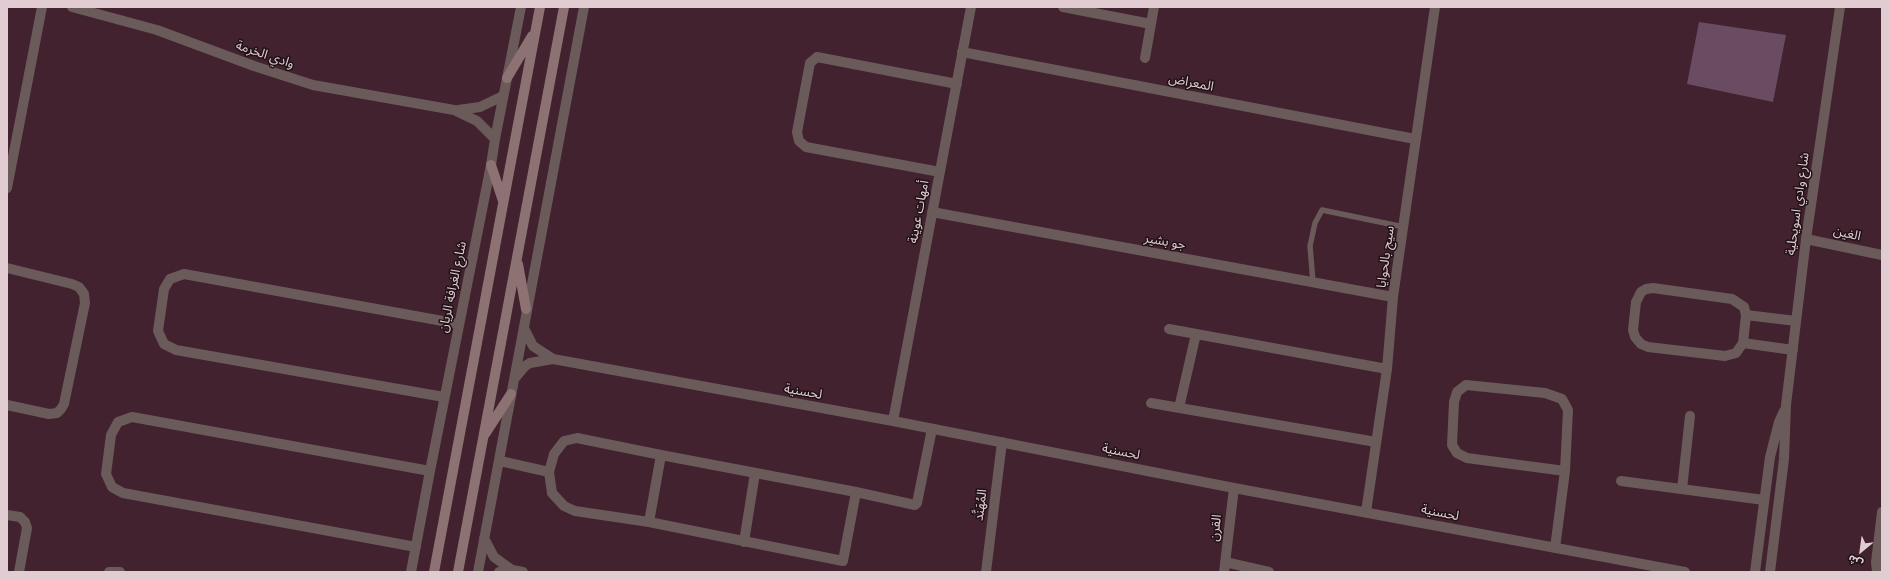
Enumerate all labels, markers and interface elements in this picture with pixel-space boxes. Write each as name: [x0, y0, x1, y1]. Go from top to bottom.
street label: وادي الخرمة: [234, 38, 296, 72]
street label: المعراض: [1167, 71, 1215, 95]
street label: شارع وادي اسويحلية: [1783, 152, 1813, 256]
street label: أمهات عوينة: [905, 179, 933, 245]
street label: الغين: [1832, 223, 1862, 245]
street label: سيج بالحوايا: [1374, 225, 1398, 289]
street label: جو بشير: [1143, 231, 1187, 253]
street label: شارع الغرافة الريان: [436, 240, 470, 334]
street label: لحسنية: [783, 381, 823, 403]
street label: لحسنية: [1101, 441, 1141, 463]
street label: المُهَنَّد: [971, 488, 991, 522]
street label: لحسنية: [1420, 502, 1460, 524]
street label: القرن: [1207, 514, 1225, 542]
north arrow: [1841, 531, 1881, 571]
text: ش: [1845, 552, 1865, 571]

